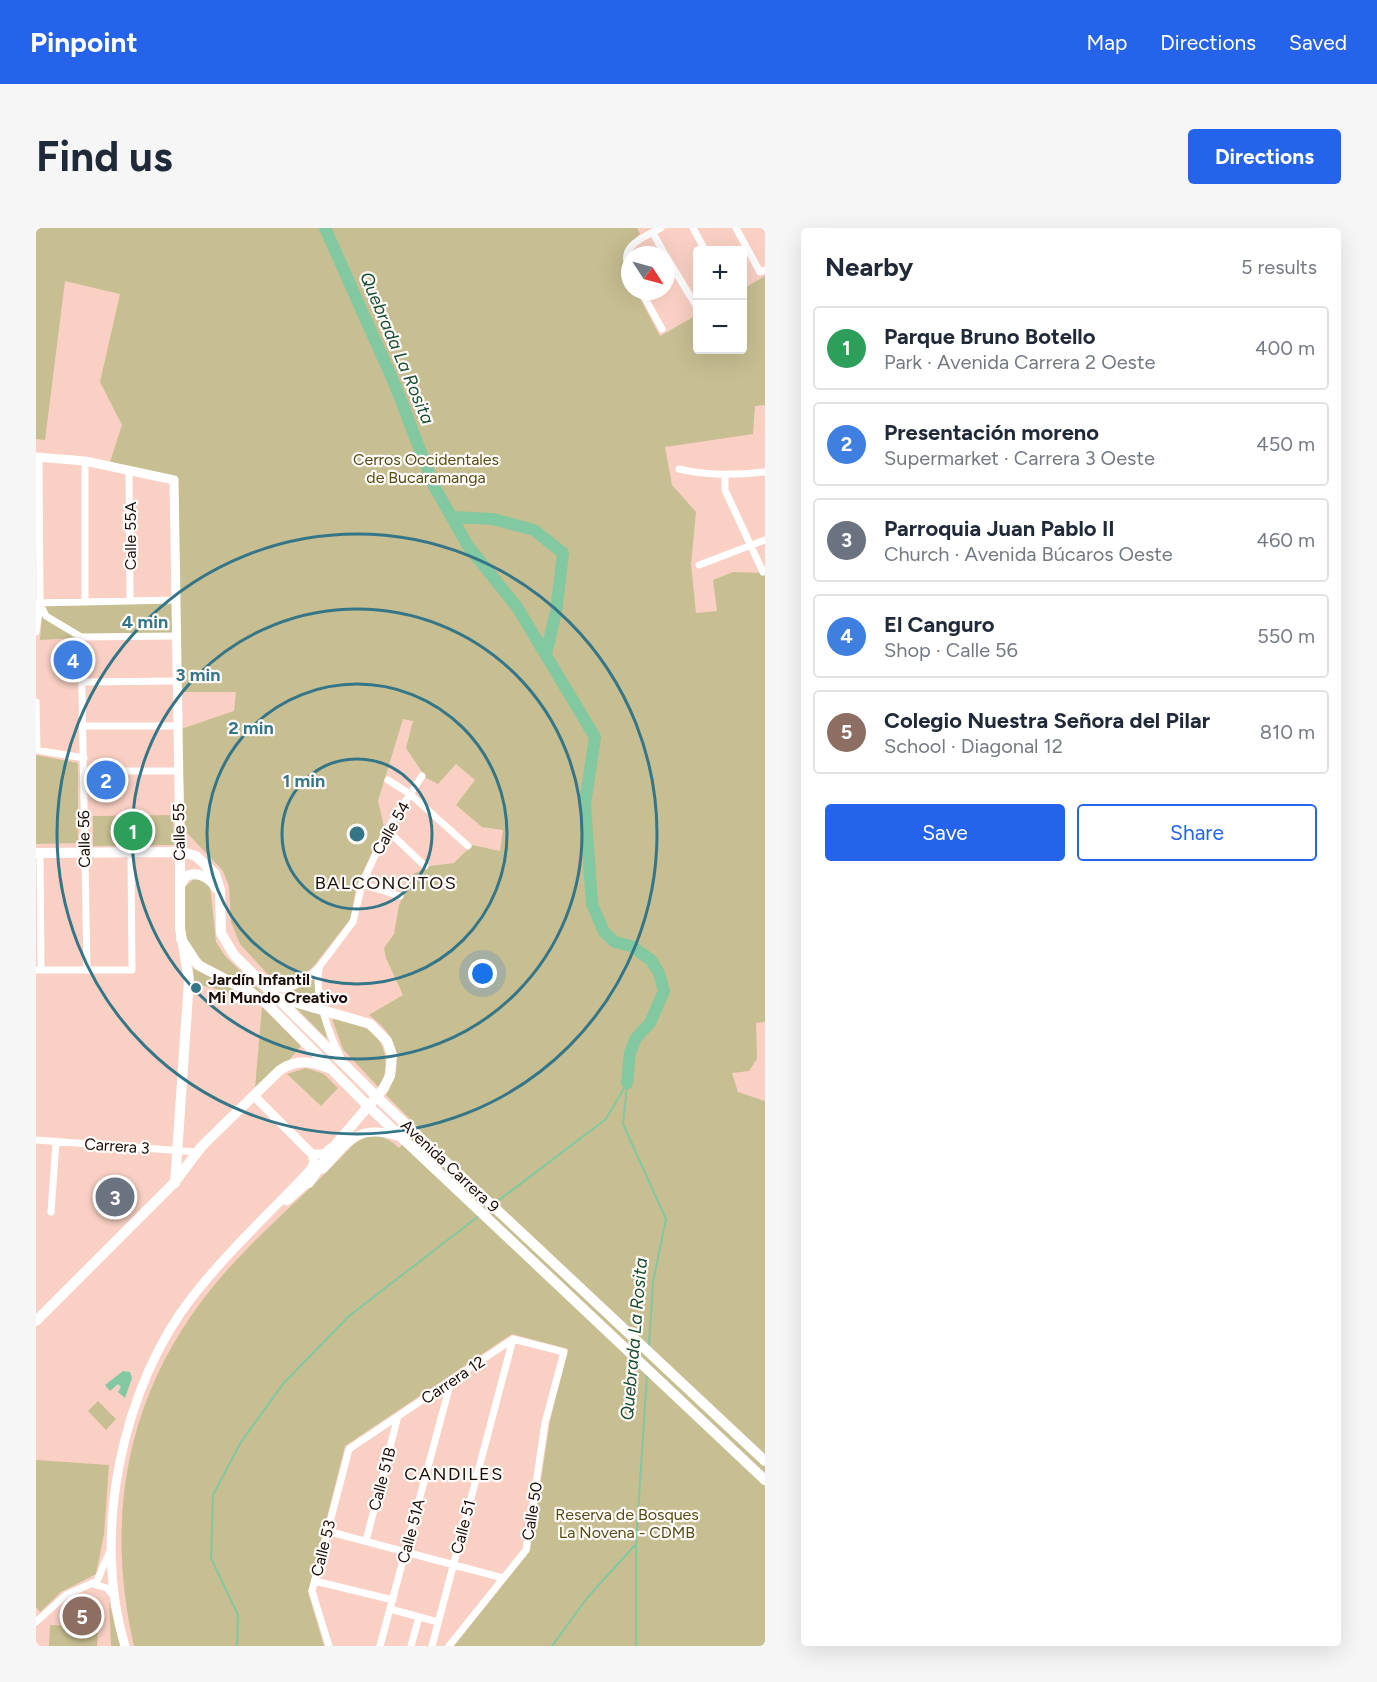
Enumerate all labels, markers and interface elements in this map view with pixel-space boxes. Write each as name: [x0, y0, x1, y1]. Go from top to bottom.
text: Pinpoint: [30, 25, 138, 59]
text: Map: [1086, 30, 1127, 55]
text: Directions: [1160, 30, 1256, 55]
text: Saved: [1289, 30, 1347, 55]
button: Directions: [1188, 129, 1341, 184]
text: Find us: [36, 131, 173, 182]
north arrow: [621, 246, 675, 300]
map controls: [693, 246, 747, 354]
button: +: [693, 246, 747, 300]
text: Nearby: [825, 251, 913, 283]
text: 5 results: [1241, 255, 1317, 279]
water label: Quebrada La Rosita: [355, 269, 439, 428]
button: −: [693, 300, 747, 354]
text: Parque Bruno Botello: [884, 323, 1096, 350]
text: 1: [842, 336, 851, 360]
text: 400 m: [1255, 336, 1315, 360]
text: Park · Avenida Carrera 2 Oeste: [884, 350, 1155, 374]
text: Presentación moreno: [884, 419, 1099, 446]
text: 2: [841, 432, 852, 456]
text: 450 m: [1256, 432, 1315, 456]
text: Supermarket · Carrera 3 Oeste: [884, 446, 1155, 470]
park label: Cerros Occidentales de Bucaramanga: [353, 450, 499, 487]
street label: Calle 55A: [121, 502, 140, 570]
text: Parroquia Juan Pablo II: [884, 515, 1115, 542]
text: 3: [841, 528, 852, 552]
text: 460 m: [1256, 528, 1315, 552]
text: Church · Avenida Búcaros Oeste: [884, 542, 1173, 566]
text: 4 min: [122, 611, 168, 633]
text: El Canguro: [884, 611, 995, 638]
text: 4: [840, 624, 853, 648]
text: 550 m: [1257, 624, 1315, 648]
pin: 4: [54, 638, 93, 682]
text: Shop · Calle 56: [884, 638, 1018, 662]
text: 3 min: [176, 664, 220, 686]
text: Colegio Nuestra Señora del Pilar: [884, 707, 1210, 734]
text: 2 min: [228, 717, 274, 739]
text: 5: [841, 720, 852, 744]
text: 810 m: [1260, 720, 1315, 744]
text: School · Diagonal 12: [884, 734, 1063, 758]
pin: 2: [86, 758, 126, 802]
text: 1 min: [283, 770, 325, 792]
street label: Calle 54: [368, 798, 414, 858]
street label: Calle 55: [169, 803, 189, 861]
button: Save: [825, 804, 1065, 861]
button: Share: [1077, 804, 1317, 861]
pin: 1: [114, 808, 152, 854]
street label: Calle 56: [74, 810, 94, 868]
centre of rings: [347, 824, 367, 844]
district label: BALCONCITOS: [315, 872, 457, 894]
your location: [468, 959, 497, 988]
place label: Jardín Infantil Mi Mundo Creativo: [208, 970, 348, 1007]
marker: Jardín Infantil Mi Mundo Creativo: [189, 981, 203, 995]
street label: Avenida Carrera 9: [397, 1116, 503, 1216]
street label: Carrera 3: [84, 1134, 150, 1158]
pin: 3: [96, 1174, 134, 1220]
water label: Quebrada La Rosita: [616, 1256, 652, 1421]
street label: Carrera 12: [418, 1352, 488, 1408]
street label: Calle 51B: [364, 1445, 400, 1513]
district label: CANDILES: [404, 1463, 504, 1485]
street label: Calle 50: [518, 1480, 546, 1542]
street label: Calle 51A: [393, 1496, 429, 1565]
street label: Calle 51: [447, 1498, 479, 1556]
park label: Reserva de Bosques La Novena - CDMB: [555, 1505, 699, 1542]
street label: Calle 53: [307, 1518, 339, 1578]
pin: 5: [62, 1594, 102, 1638]

